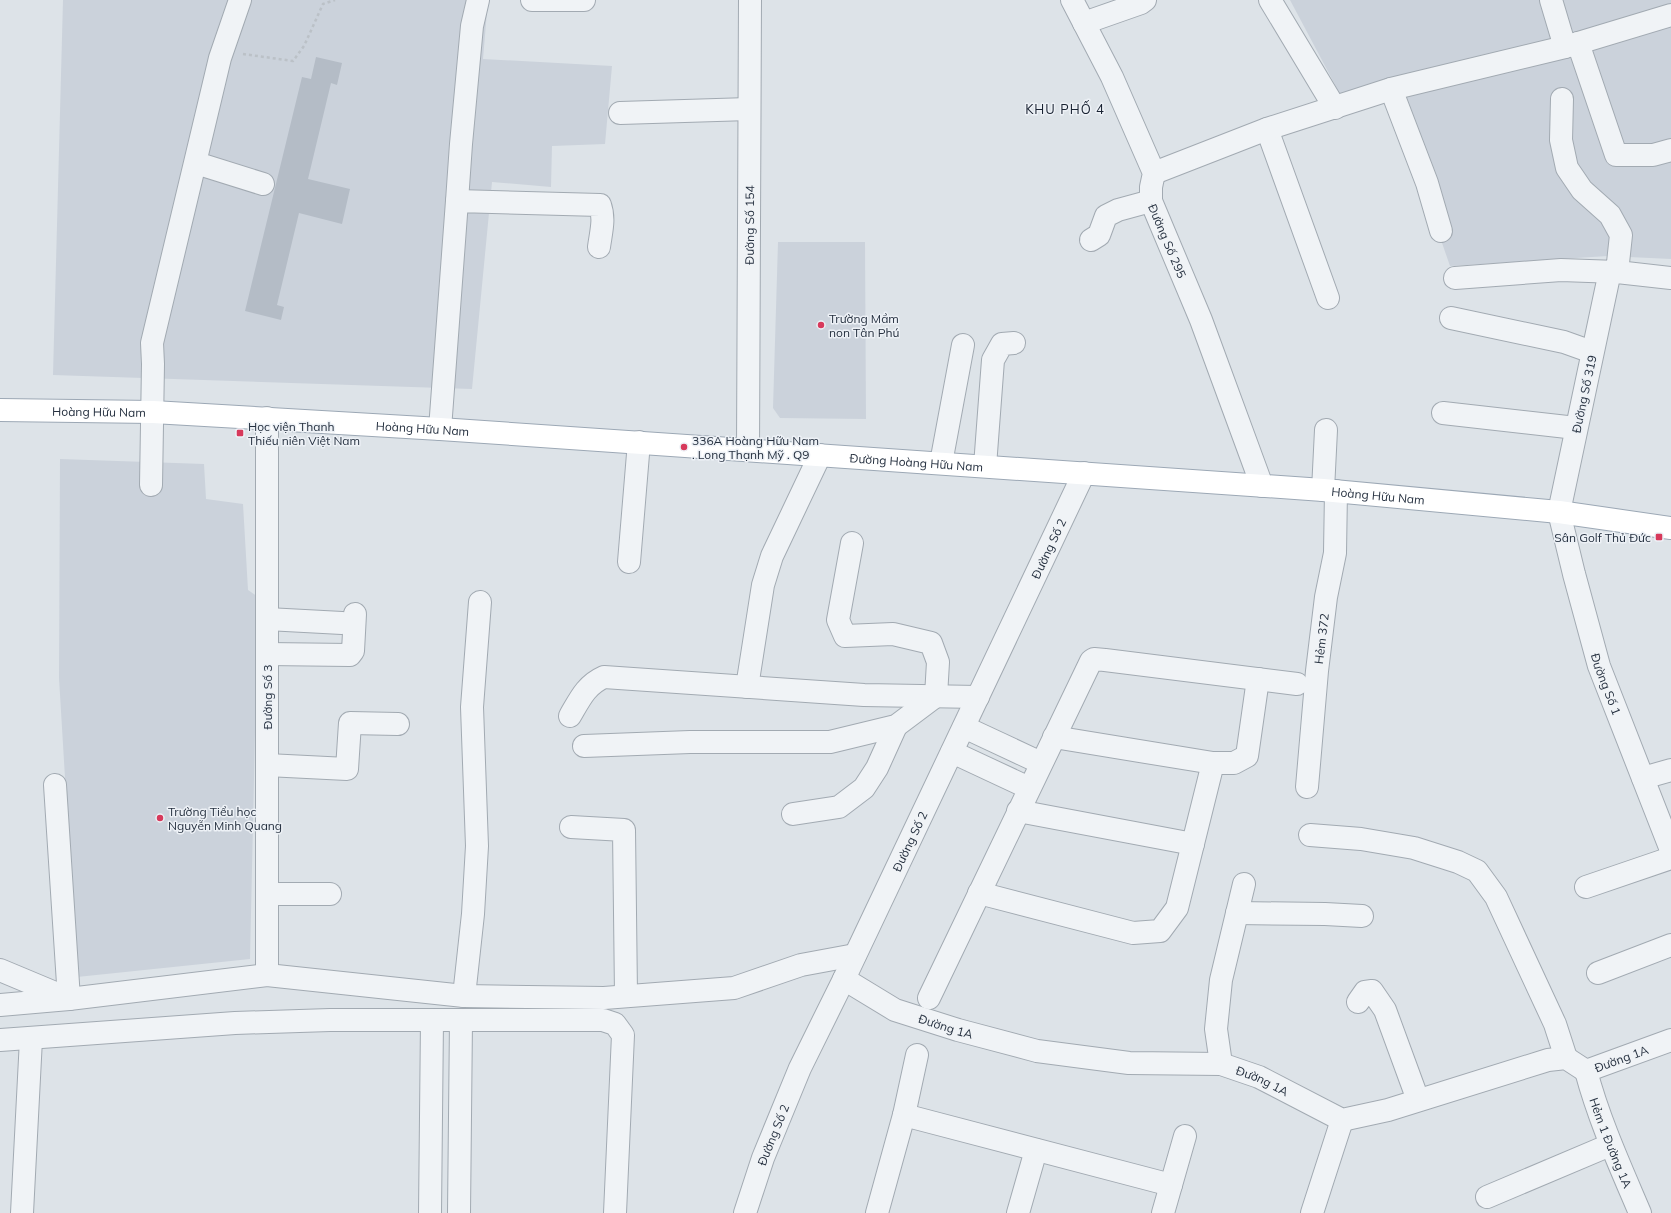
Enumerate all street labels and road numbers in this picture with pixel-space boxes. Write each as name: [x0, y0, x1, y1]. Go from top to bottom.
street label: Đường Số 154: [741, 185, 757, 265]
street label: Đường Số 295: [1145, 201, 1190, 280]
street label: Đường Số 319: [1568, 354, 1600, 434]
street label: Hoàng Hữu Nam: [52, 403, 146, 419]
street label: Hoàng Hữu Nam: [375, 418, 470, 439]
street label: Đường Hoàng Hữu Nam: [849, 450, 984, 474]
street label: Hoàng Hữu Nam: [1331, 483, 1425, 507]
street label: Đường Số 2: [1028, 516, 1069, 581]
street label: Hẻm 372: [1310, 612, 1331, 665]
street label: Đường Số 1: [1588, 651, 1625, 717]
street label: Đường Số 3: [260, 665, 275, 729]
street label: Đường Số 2: [889, 809, 930, 874]
street label: Đường 1A: [917, 1010, 975, 1041]
street label: Đường 1A: [1592, 1041, 1650, 1075]
street label: Đường 1A: [1234, 1062, 1292, 1099]
street label: Hẻm 1 Đường 1A: [1587, 1095, 1636, 1190]
street label: Đường Số 2: [754, 1102, 792, 1167]

